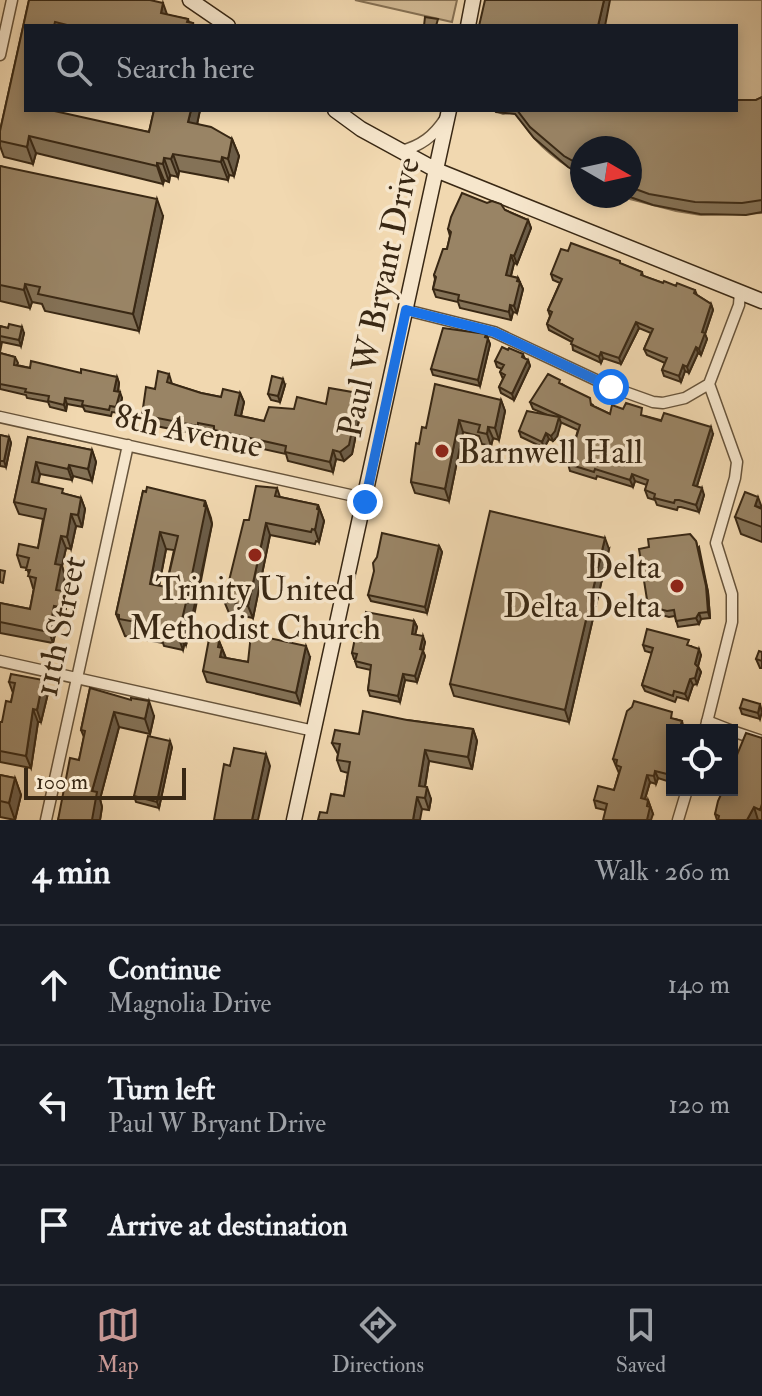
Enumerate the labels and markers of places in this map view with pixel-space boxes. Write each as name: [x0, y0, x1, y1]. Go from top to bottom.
place label: Barnwell Hall: [458, 431, 643, 474]
marker: Barnwell Hall: [433, 442, 451, 460]
marker: Trinity United Methodist Church: [246, 546, 264, 564]
place label: Delta Delta Delta: [503, 546, 662, 628]
place label: Trinity United Methodist Church: [129, 568, 381, 650]
marker: Delta Delta Delta: [668, 577, 686, 595]

